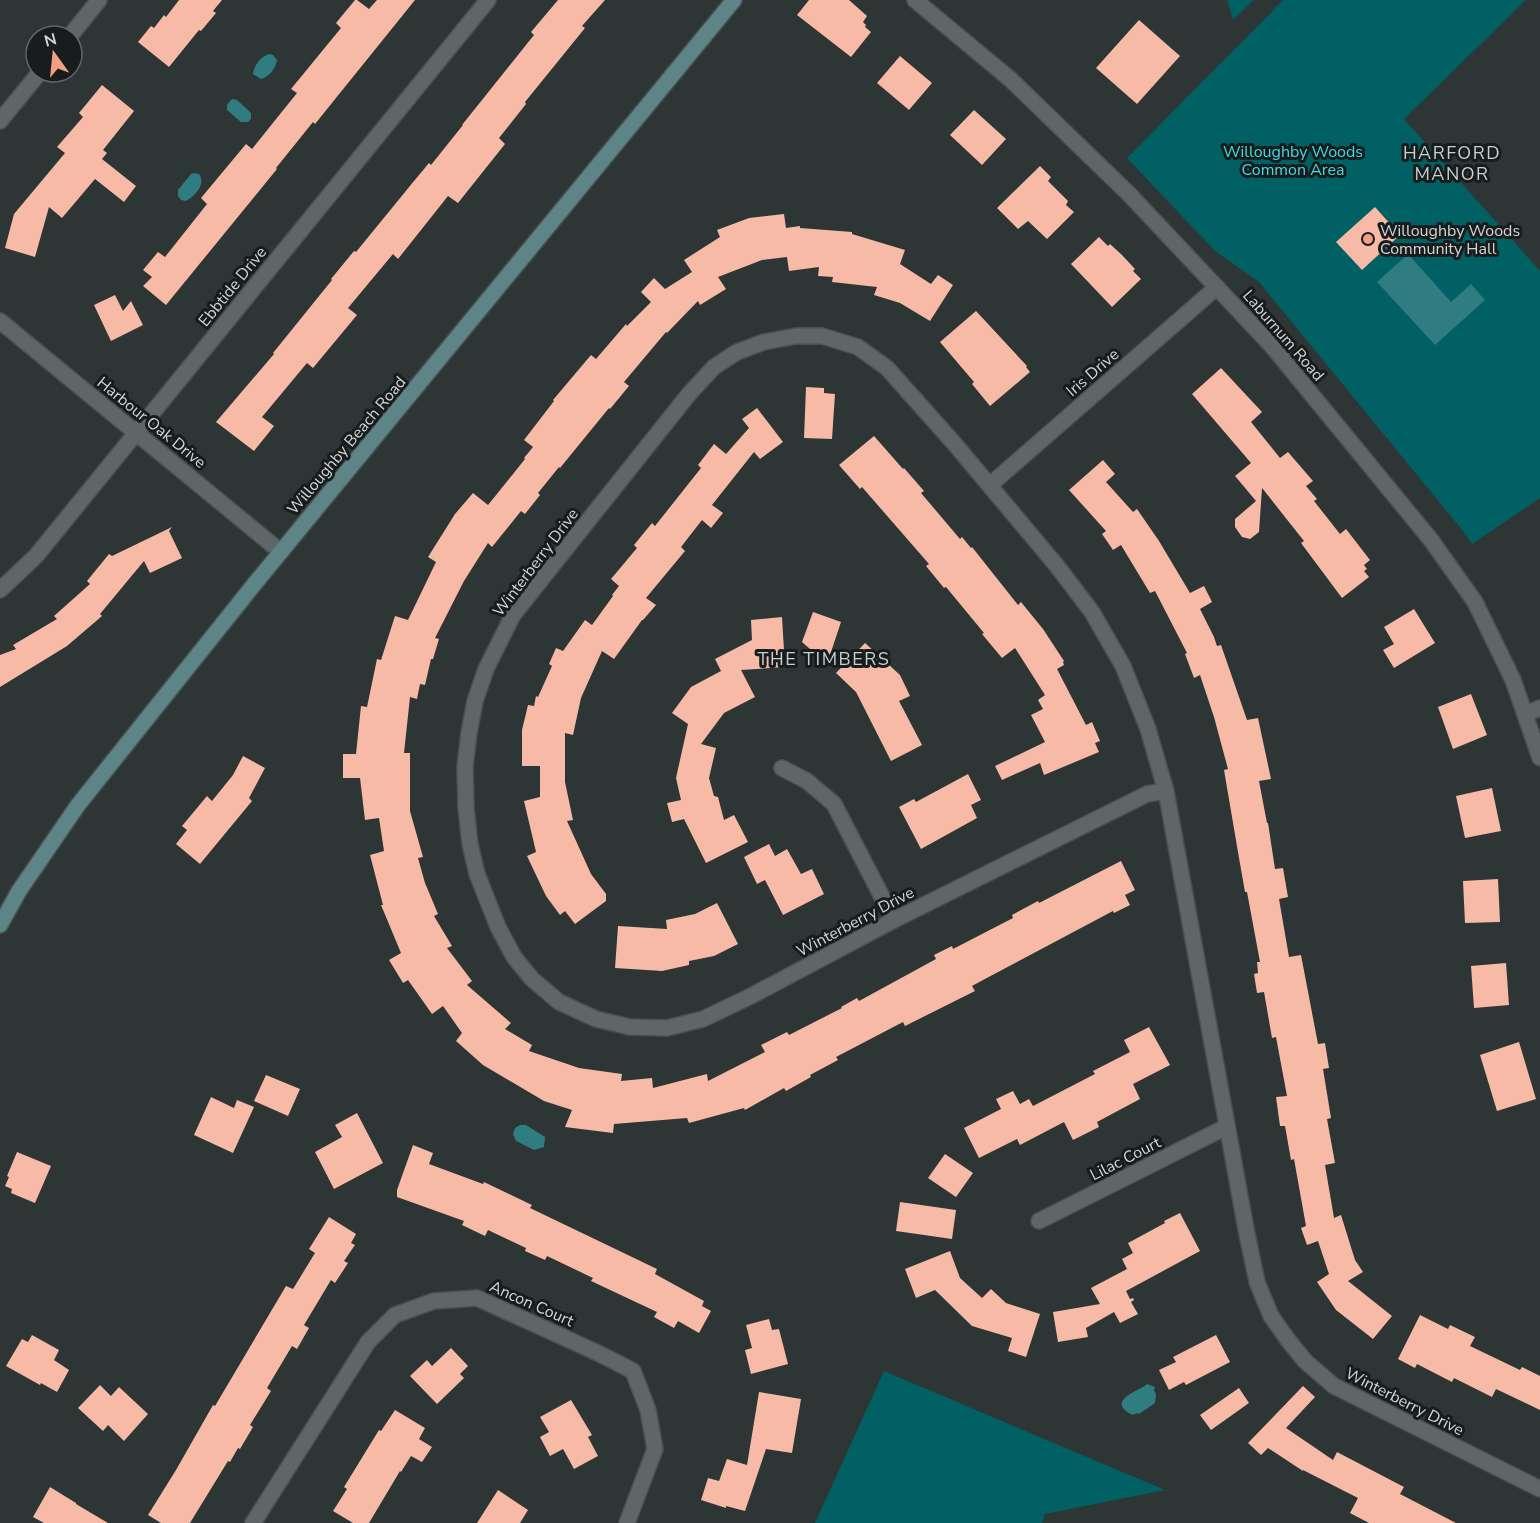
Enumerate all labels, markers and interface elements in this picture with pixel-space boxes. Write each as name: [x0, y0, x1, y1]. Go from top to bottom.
north arrow: [24, 24, 84, 84]
text: N: [42, 28, 59, 53]
park label: Willoughby Woods Common Area: [1223, 141, 1363, 181]
district label: HARFORD MANOR: [1403, 141, 1501, 186]
place label: Willoughby Woods Community Hall: [1380, 220, 1520, 260]
marker: Willoughby Woods Community Hall: [1361, 232, 1375, 246]
street label: Ebbtide Drive: [194, 242, 272, 331]
street label: Laburnum Road: [1237, 285, 1329, 386]
street label: Iris Drive: [1062, 344, 1124, 402]
street label: Harbour Oak Drive: [92, 372, 210, 474]
street label: Willoughby Beach Road: [282, 372, 411, 519]
street label: Winterberry Drive: [488, 504, 584, 621]
district label: THE TIMBERS: [758, 647, 890, 671]
street label: Winterberry Drive: [793, 882, 918, 962]
street label: Lilac Court: [1086, 1131, 1165, 1186]
street label: Ancon Court: [486, 1276, 578, 1332]
street label: Winterberry Drive: [1342, 1363, 1468, 1441]

